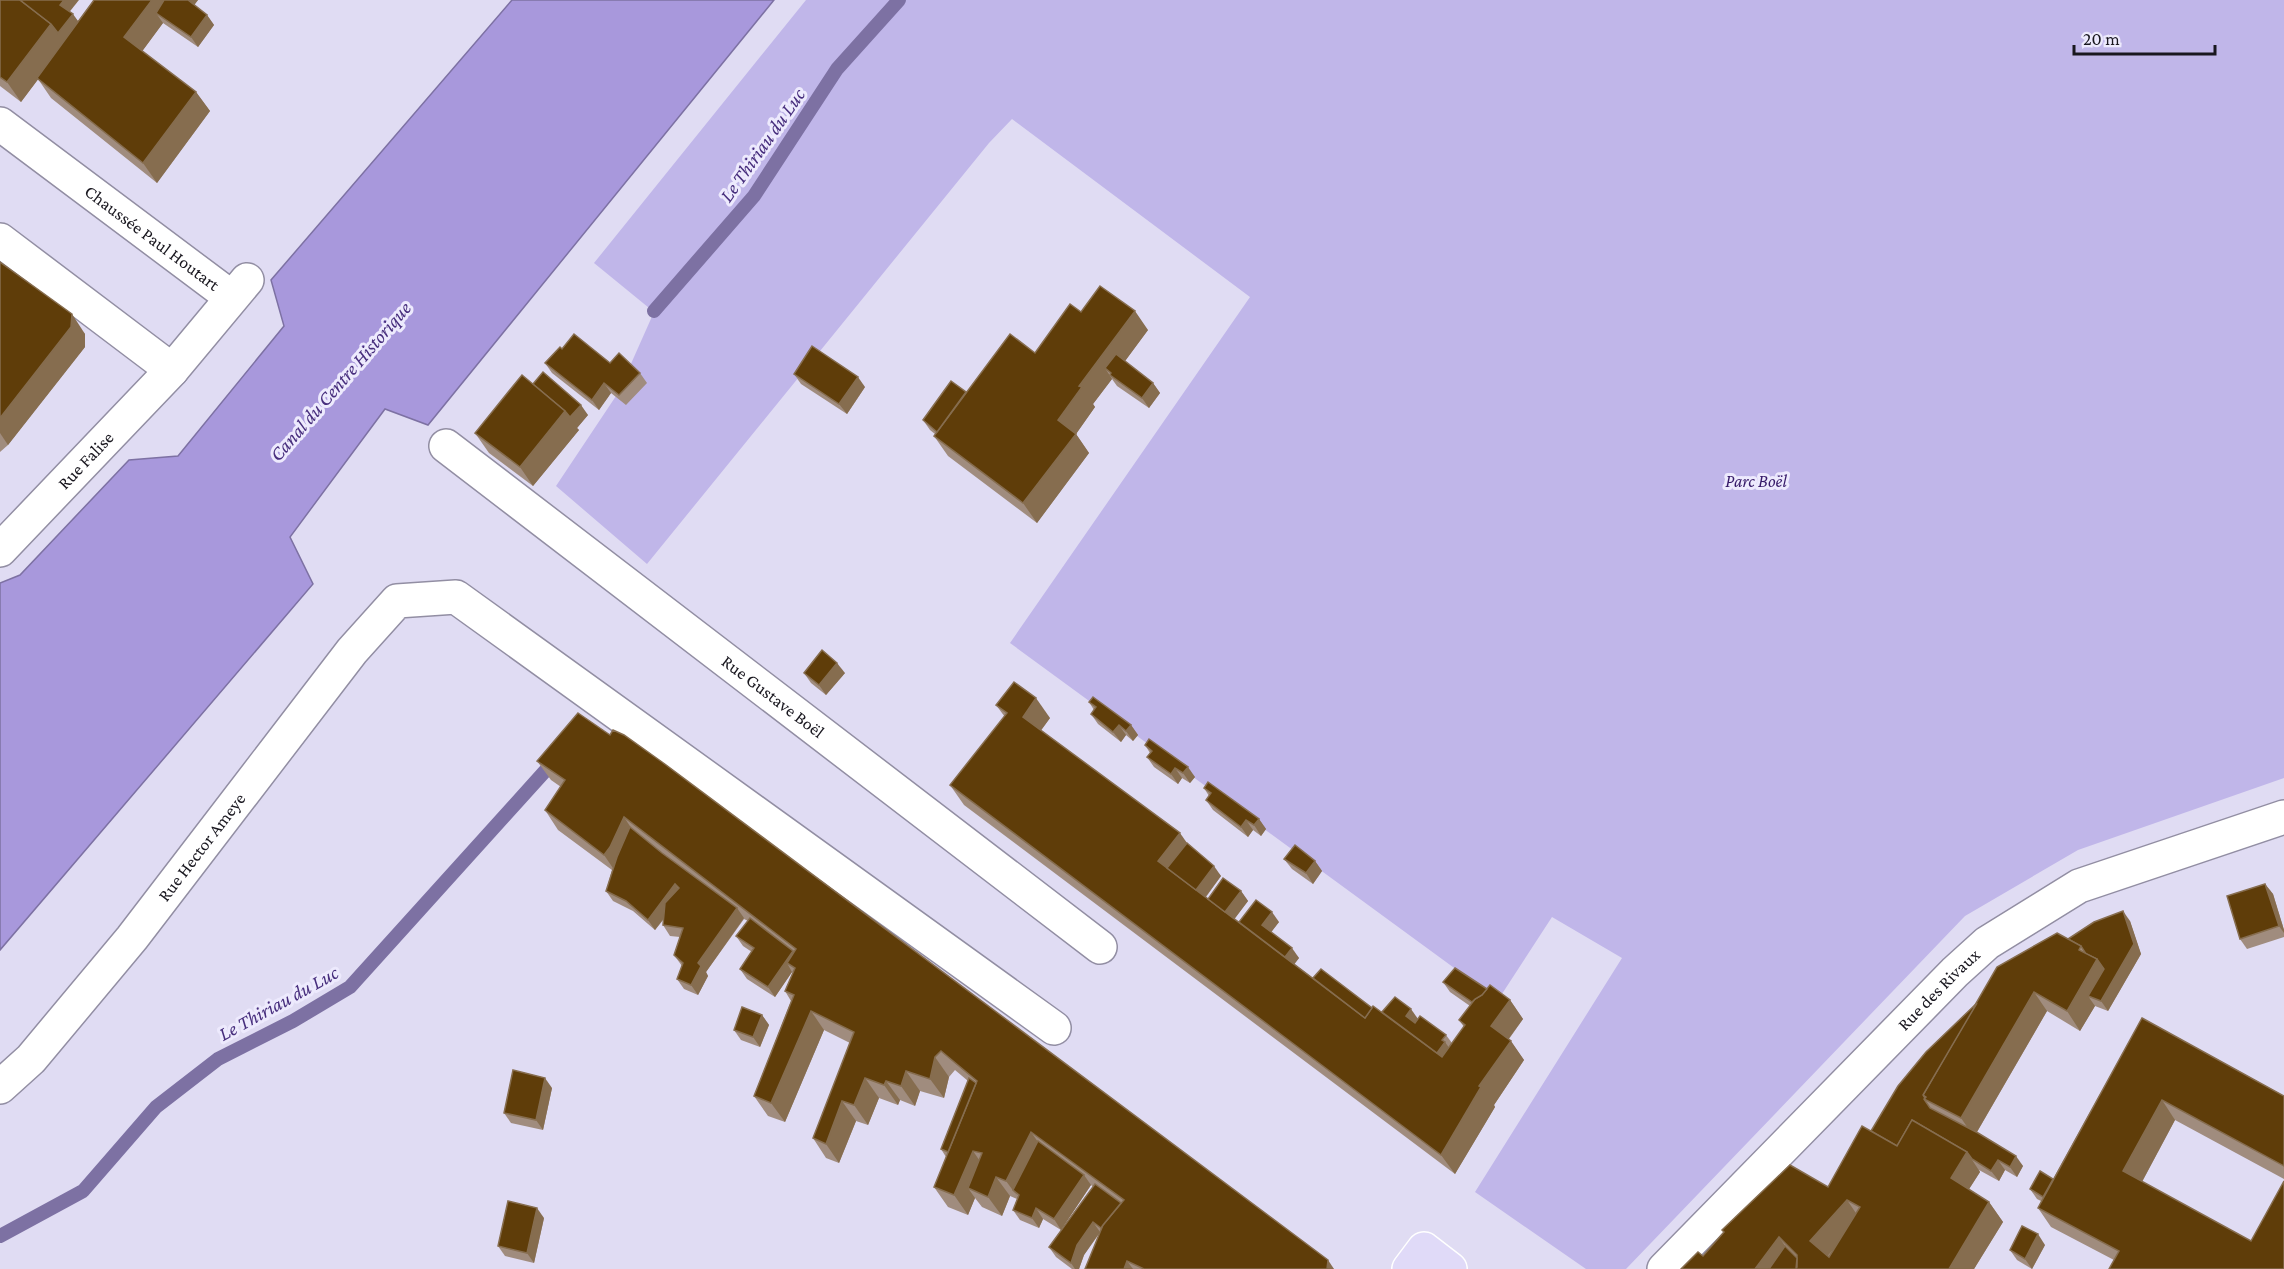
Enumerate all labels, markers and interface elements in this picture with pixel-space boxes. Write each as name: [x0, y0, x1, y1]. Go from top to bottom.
scale bar: [2074, 18, 2215, 56]
text: 20 m: [2083, 29, 2120, 49]
water label: Le Thiriau du Luc: [715, 83, 810, 206]
street label: Chaussée Paul Houtart: [81, 181, 224, 295]
water label: Canal du Centre Historique: [265, 297, 416, 466]
street label: Rue Falise: [54, 427, 118, 493]
park label: Parc Boël: [1725, 471, 1787, 491]
street label: Rue Gustave Boël: [718, 651, 828, 742]
street label: Rue Hector Ameye: [154, 789, 250, 905]
street label: Rue des Rivaux: [1894, 944, 1984, 1034]
water label: Le Thiriau du Luc: [215, 961, 342, 1045]

